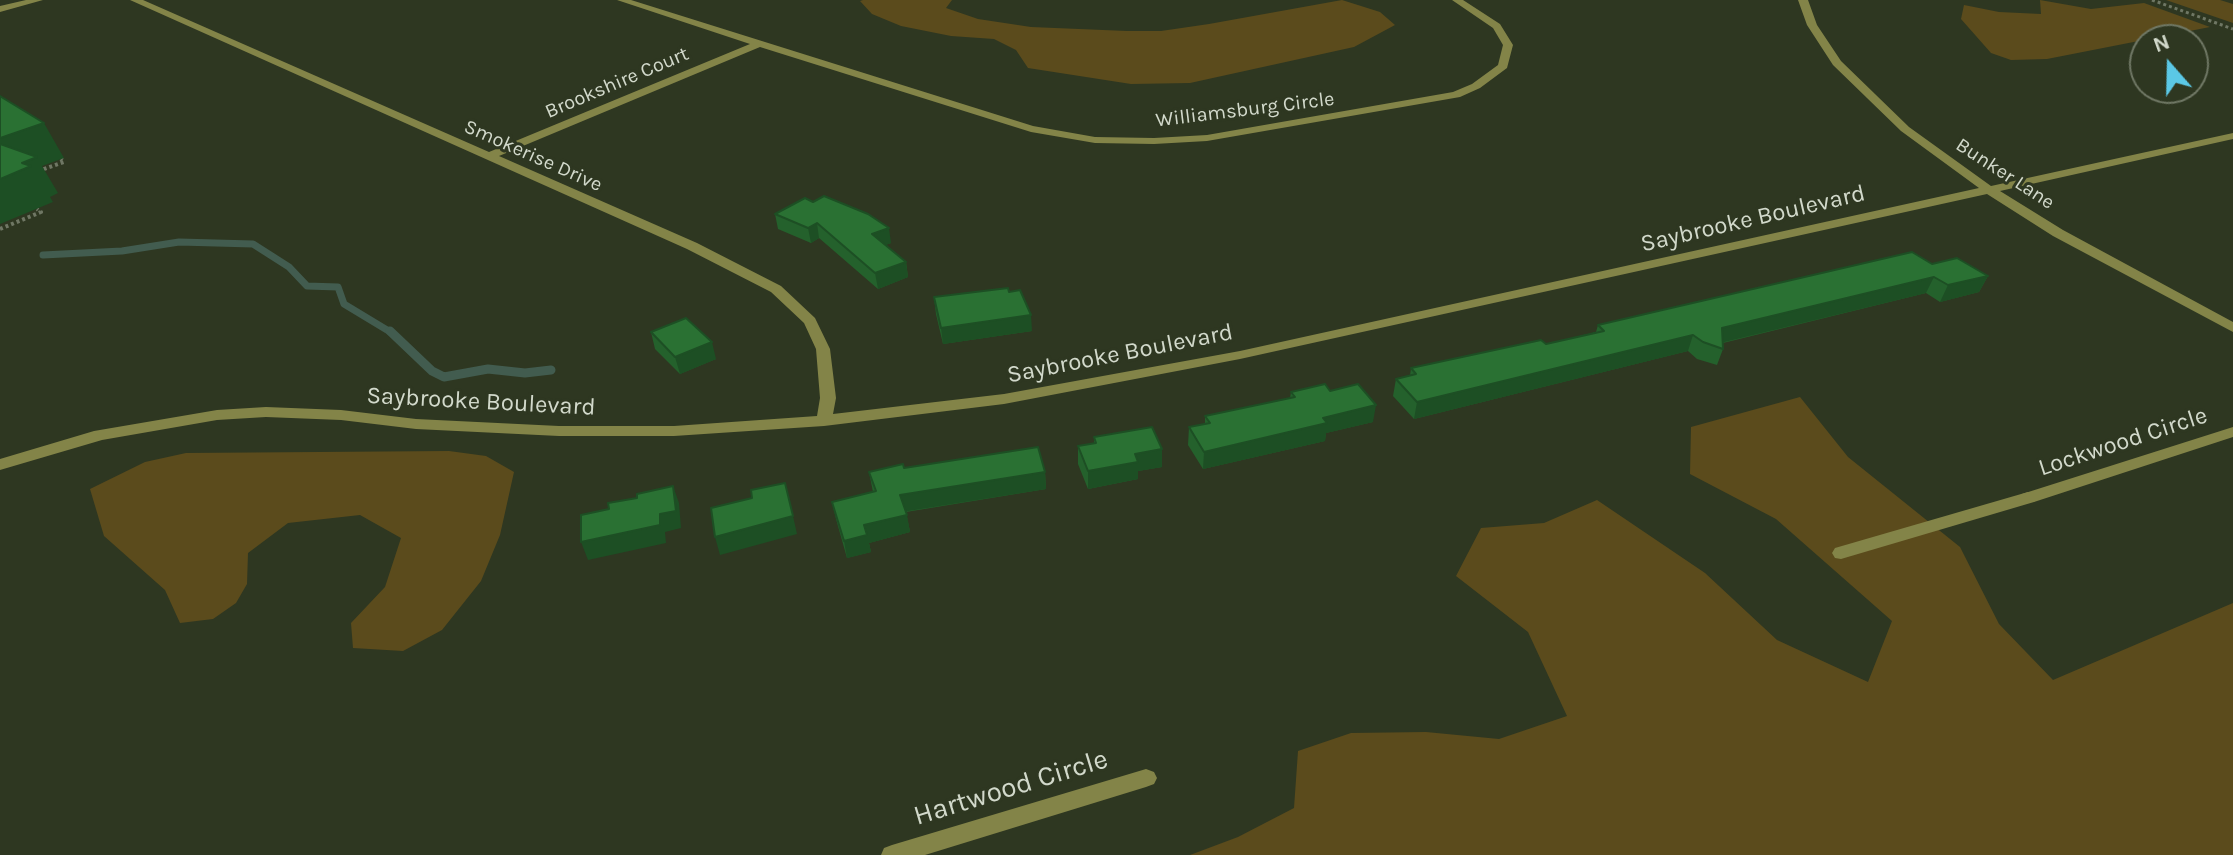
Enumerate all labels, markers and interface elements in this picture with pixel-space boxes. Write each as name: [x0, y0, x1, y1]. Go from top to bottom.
north arrow: [2129, 24, 2209, 104]
text: N: [2150, 28, 2173, 58]
street label: Brookshire Court: [542, 42, 692, 124]
street label: Williamsburg Circle: [1154, 87, 1336, 133]
street label: Smokerise Drive: [460, 115, 606, 197]
street label: Bunker Lane: [1951, 133, 2059, 215]
street label: Saybrooke Boulevard: [1638, 179, 1868, 259]
street label: Saybrooke Boulevard: [1005, 318, 1235, 390]
street label: Saybrooke Boulevard: [366, 382, 596, 422]
street label: Lockwood Circle: [2035, 401, 2211, 483]
street label: Hartwood Circle: [910, 743, 1112, 833]

